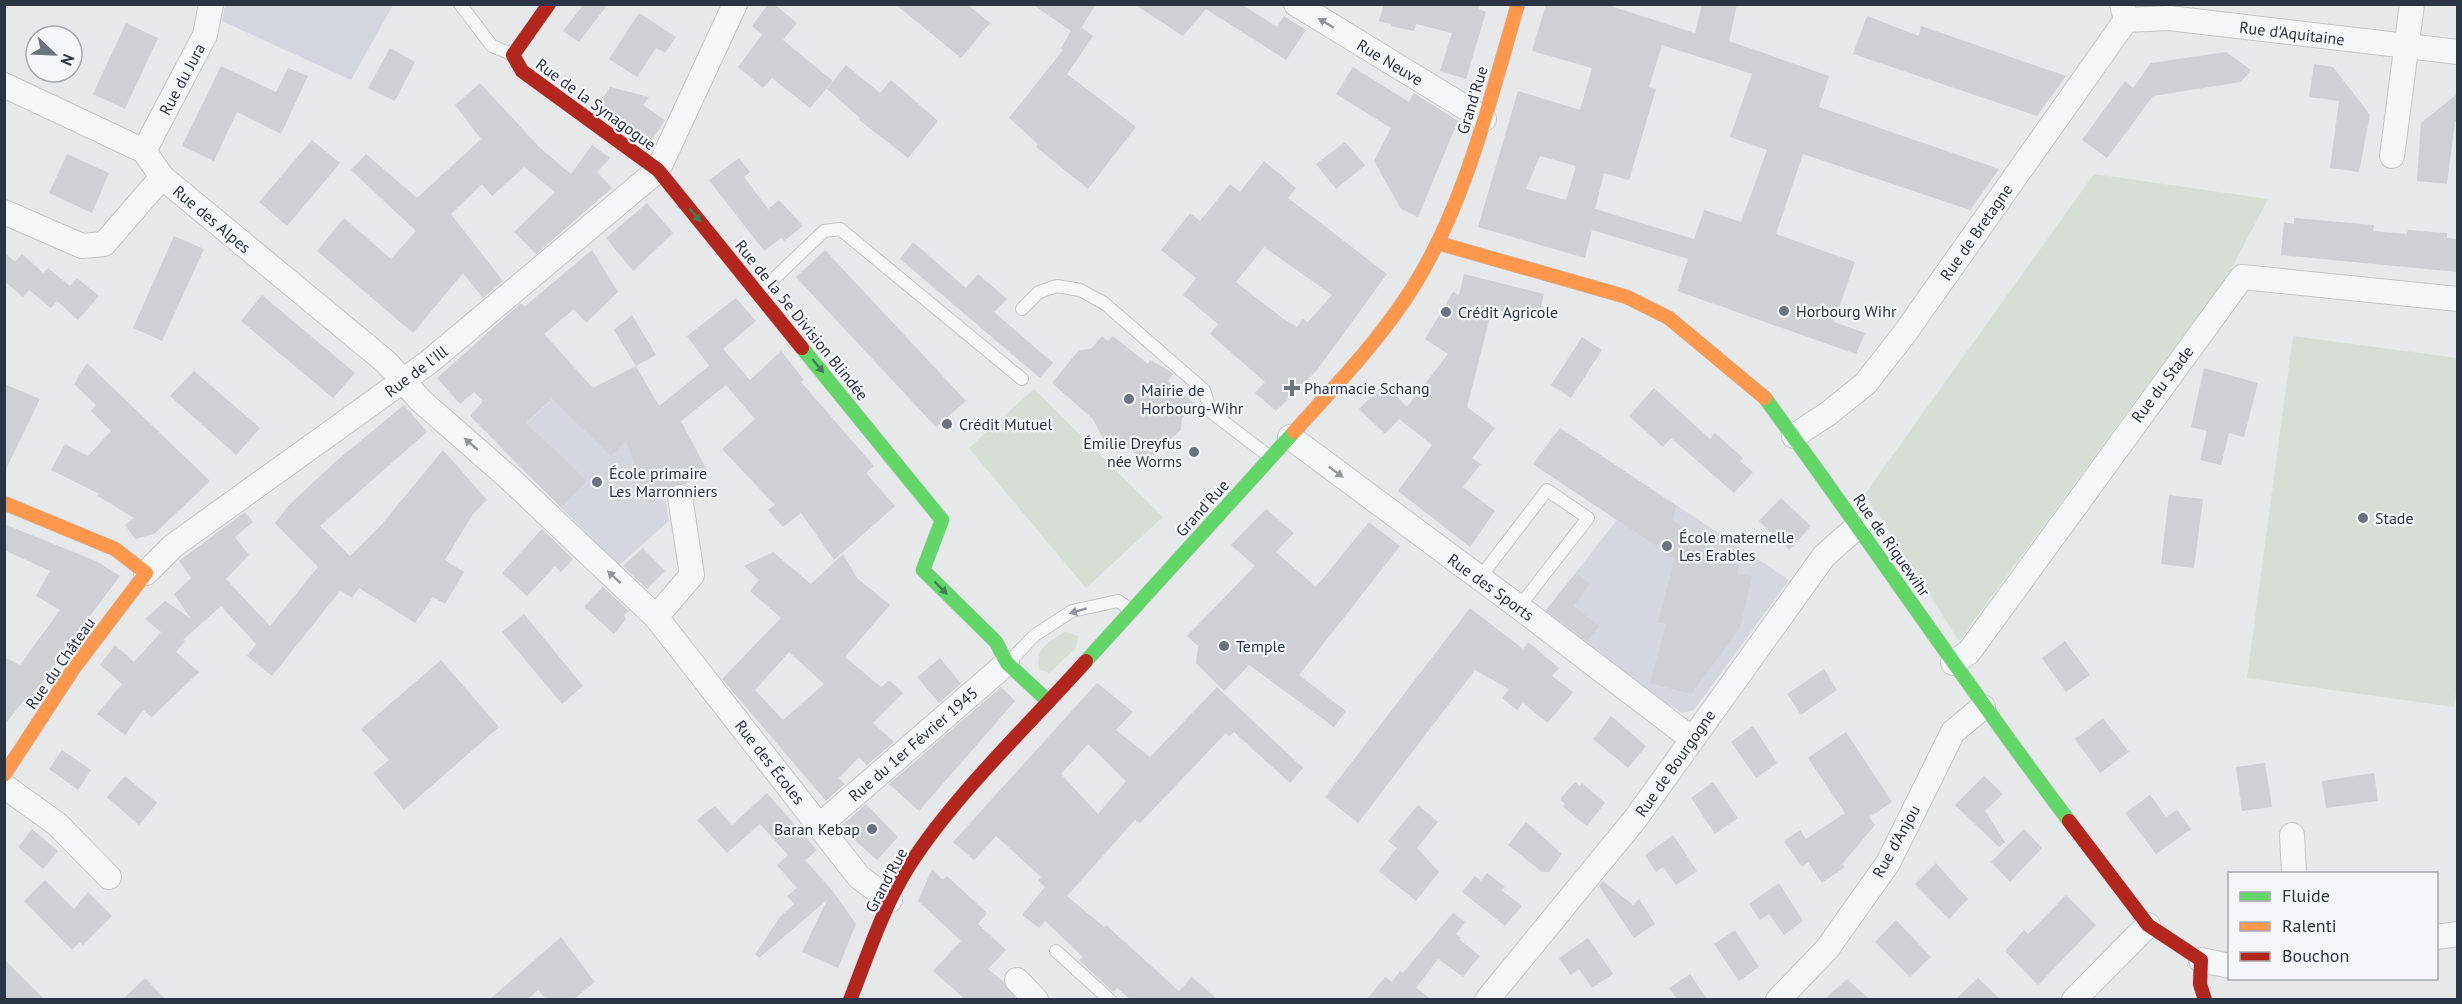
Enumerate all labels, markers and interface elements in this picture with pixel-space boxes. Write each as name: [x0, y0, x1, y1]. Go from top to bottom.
one-way arrow: [1318, 17, 1334, 28]
street label: Rue d'Aquitaine: [2238, 17, 2346, 49]
north arrow: [24, 24, 84, 84]
street label: Rue Neuve: [1353, 34, 1427, 90]
street label: Rue du Jura: [155, 40, 209, 118]
text: N: [57, 51, 79, 69]
street label: Rue de la Synagogue: [532, 54, 660, 154]
street label: Grand'Rue: [1452, 64, 1492, 136]
street label: Rue de Bretagne: [1935, 180, 2017, 284]
street label: Rue des Alpes: [169, 181, 255, 257]
one-way arrow: [689, 207, 702, 223]
street label: Rue de la 5e Division Blindée: [731, 236, 873, 404]
place label: Horbourg Wihr: [1796, 301, 1897, 321]
place label: Crédit Agricole: [1458, 302, 1558, 322]
marker: Horbourg Wihr: [1777, 304, 1791, 318]
marker: Crédit Agricole: [1439, 305, 1453, 319]
street label: Rue de l'Ill: [381, 341, 452, 401]
street label: Rue du Stade: [2127, 342, 2197, 426]
one-way arrow: [812, 358, 825, 374]
place label: Pharmacie Schang: [1304, 378, 1430, 398]
place label: Mairie de Horbourg-Wihr: [1141, 380, 1244, 418]
marker: Pharmacie Schang: [1285, 381, 1299, 395]
marker: Mairie de Horbourg-Wihr: [1122, 392, 1136, 406]
place label: Crédit Mutuel: [959, 414, 1052, 434]
marker: Crédit Mutuel: [940, 417, 954, 431]
place label: Émilie Dreyfus née Worms: [1083, 433, 1182, 471]
one-way arrow: [463, 438, 479, 451]
marker: Émilie Dreyfus née Worms: [1187, 445, 1201, 459]
place label: École primaire Les Marronniers: [609, 463, 718, 501]
one-way arrow: [1328, 466, 1344, 478]
marker: École primaire Les Marronniers: [590, 475, 604, 489]
street label: Grand'Rue: [1171, 475, 1233, 541]
street label: Rue de Riquewihr: [1849, 490, 1935, 601]
place label: Stade: [2375, 508, 2414, 528]
marker: Stade: [2356, 511, 2370, 525]
place label: École maternelle Les Erables: [1679, 527, 1794, 565]
marker: École maternelle Les Erables: [1660, 539, 1674, 553]
street label: Rue des Sports: [1444, 549, 1538, 625]
one-way arrow: [606, 570, 621, 584]
one-way arrow: [934, 581, 948, 595]
one-way arrow: [1069, 607, 1087, 616]
street label: Rue du Château: [21, 613, 99, 713]
place label: Temple: [1236, 636, 1285, 656]
marker: Temple: [1217, 639, 1231, 653]
street label: Rue du 1er Février 1945: [844, 682, 982, 806]
street label: Rue de Bourgogne: [1631, 706, 1719, 820]
street label: Rue des Écoles: [731, 716, 809, 808]
street label: Rue d'Anjou: [1868, 801, 1924, 881]
place label: Baran Kebap: [774, 819, 860, 839]
marker: Baran Kebap: [865, 822, 879, 836]
street label: Grand'Rue: [861, 844, 911, 916]
legend: [2228, 872, 2438, 980]
text: Fluide: [2282, 884, 2330, 907]
text: Ralenti: [2282, 914, 2337, 937]
text: Bouchon: [2282, 944, 2349, 967]

